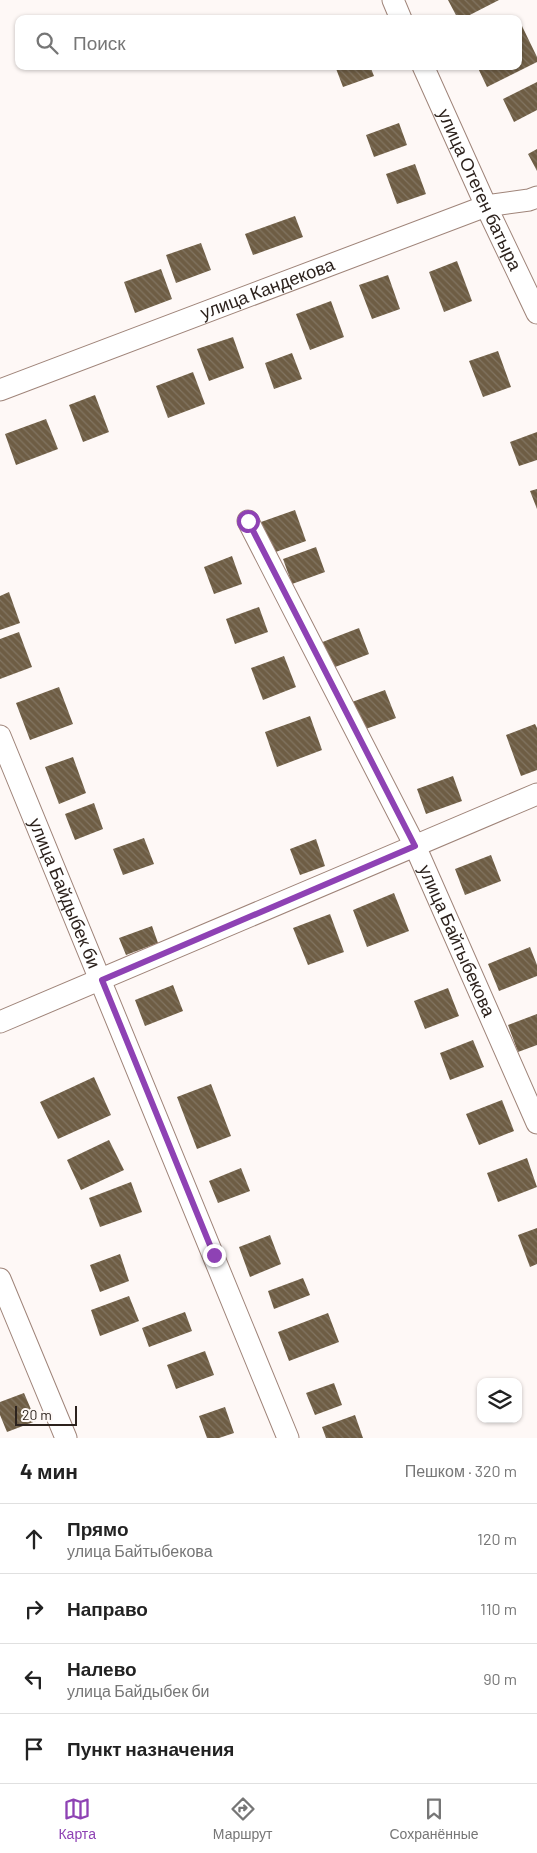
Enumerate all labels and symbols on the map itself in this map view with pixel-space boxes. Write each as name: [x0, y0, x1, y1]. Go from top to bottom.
street label: улица Отеген батыра: [434, 105, 528, 275]
street label: улица Кандекова: [197, 252, 338, 323]
route start: [237, 510, 260, 533]
street label: улица Байдыбек би: [25, 815, 106, 971]
street label: улица Байтыбекова: [415, 861, 501, 1021]
route end: [203, 1244, 226, 1267]
scale bar: [15, 1403, 78, 1426]

